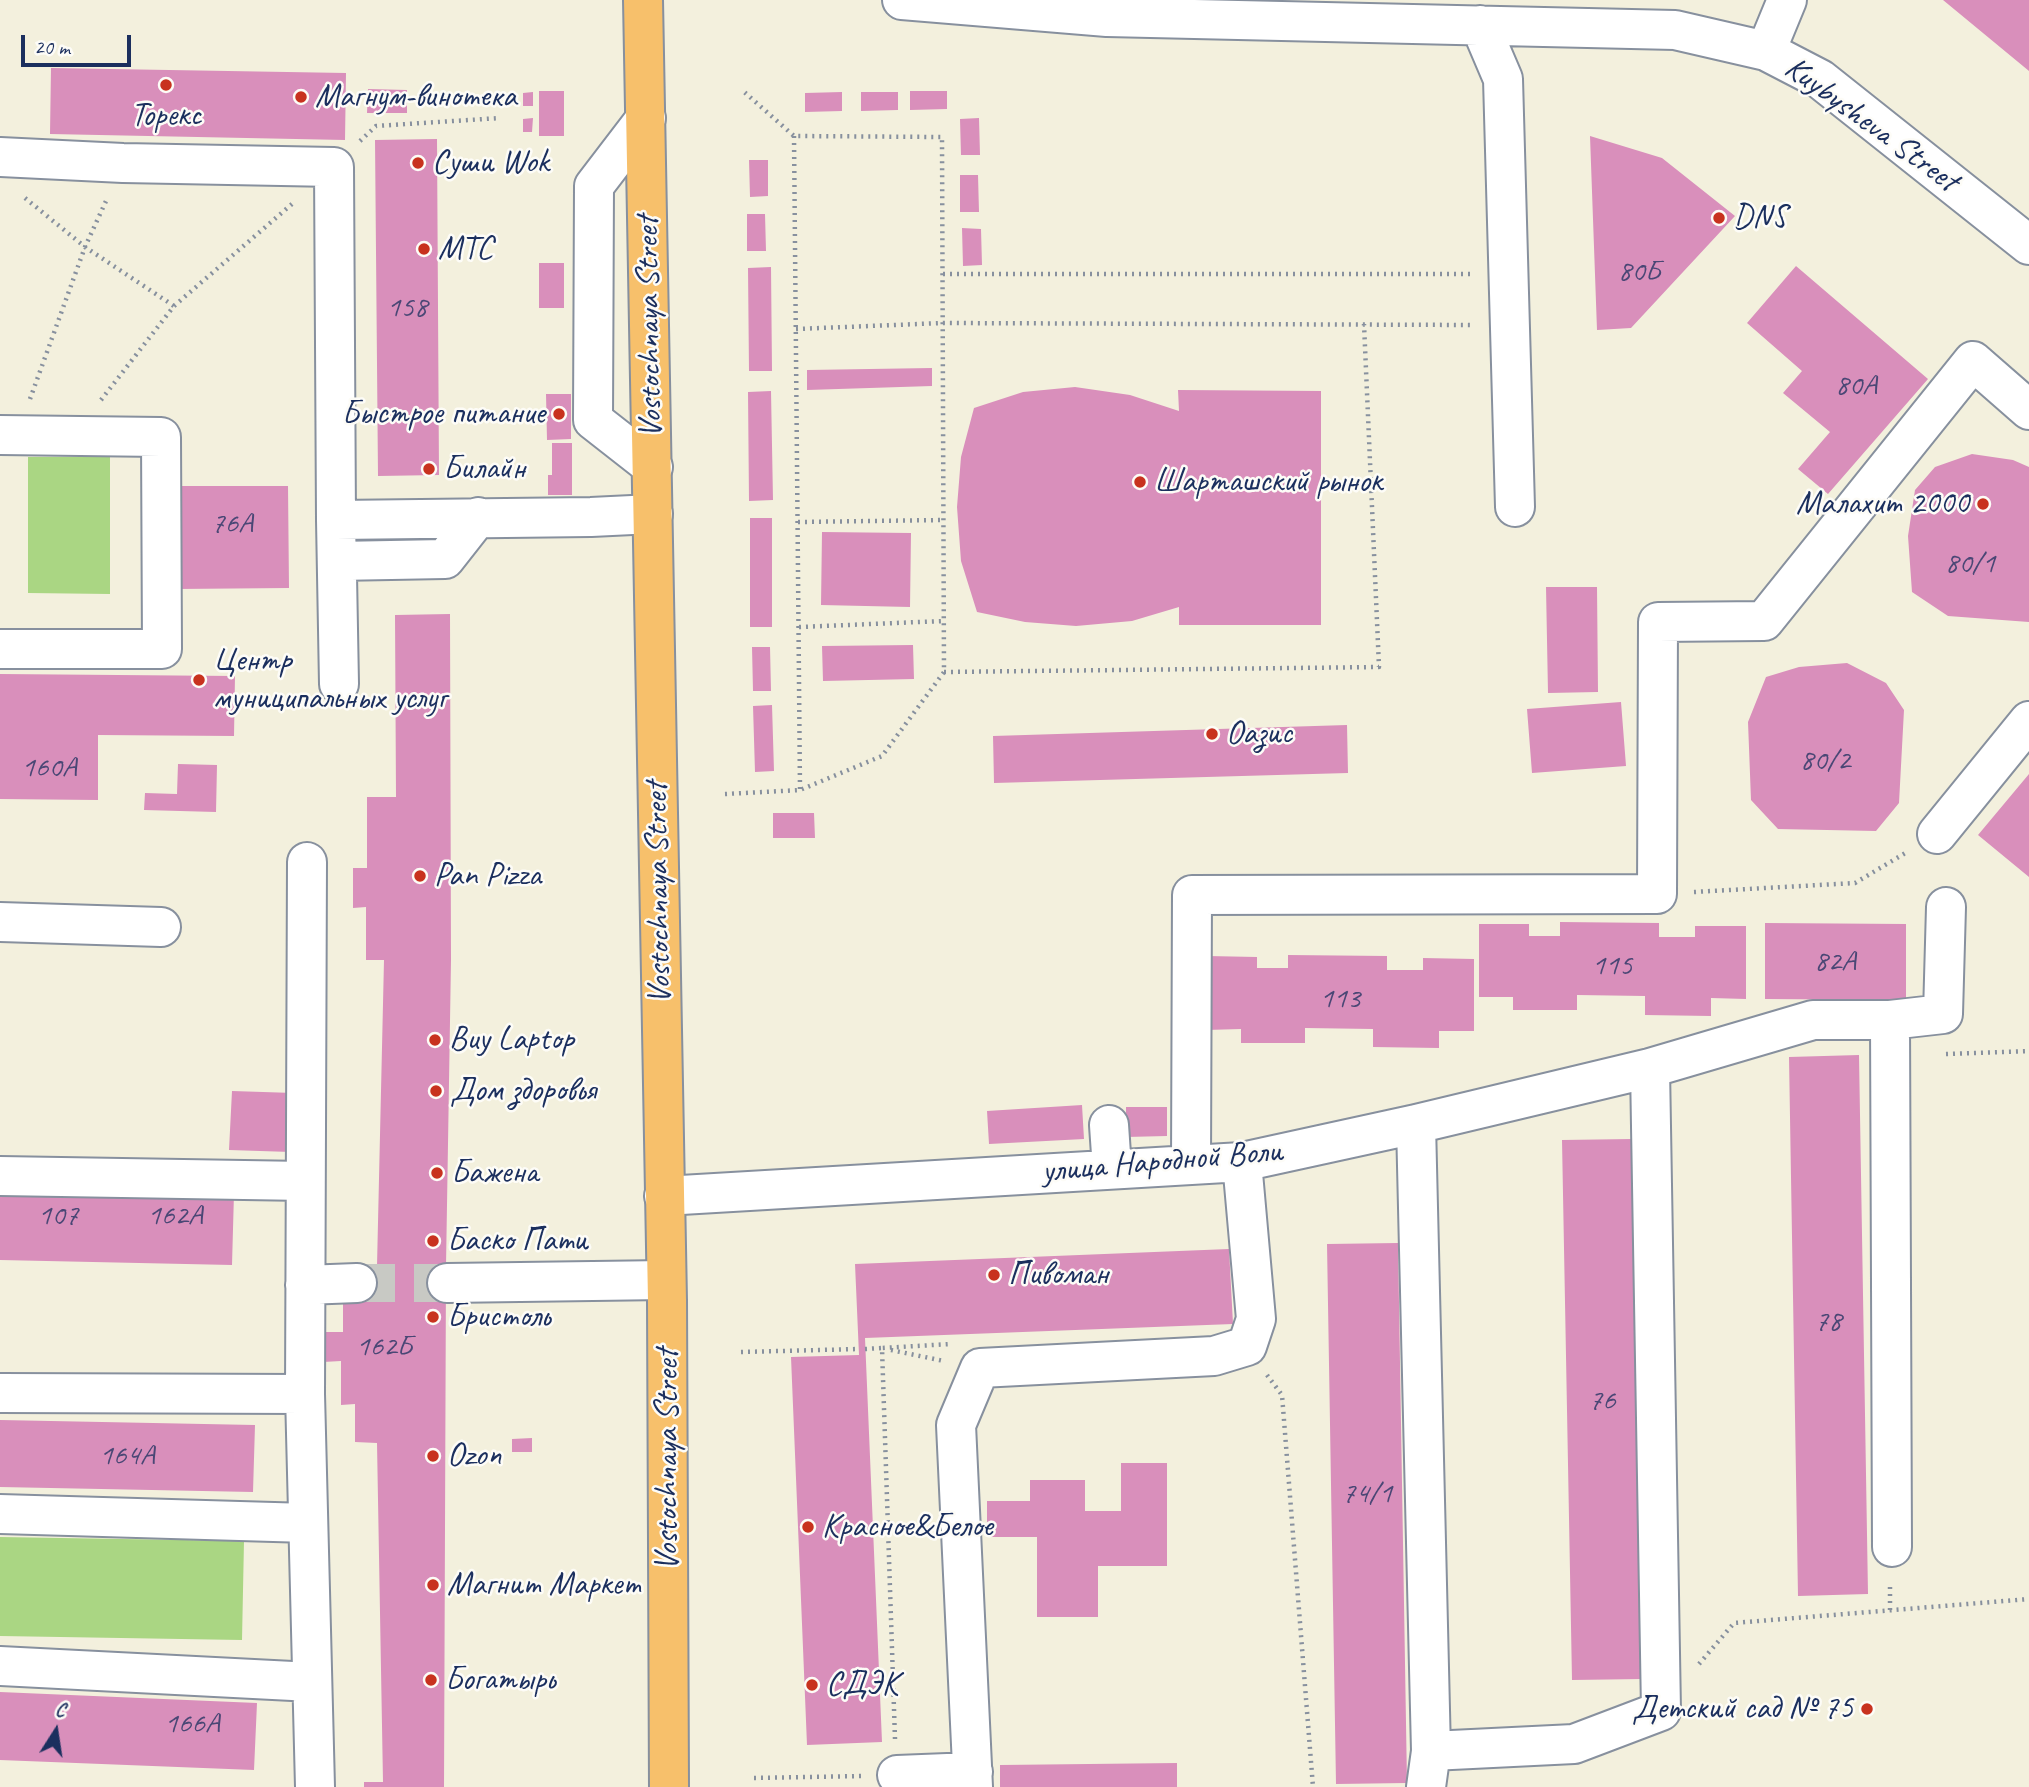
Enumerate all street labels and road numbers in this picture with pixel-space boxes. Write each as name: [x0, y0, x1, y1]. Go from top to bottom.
street label: Kuybysheva Street: [1777, 49, 1965, 201]
street label: Vostochnaya Street: [628, 216, 672, 438]
street label: Vostochnaya Street: [637, 782, 681, 1004]
street label: улица Народной Воли: [1040, 1132, 1284, 1192]
street label: Vostochnaya Street: [648, 1349, 688, 1571]

